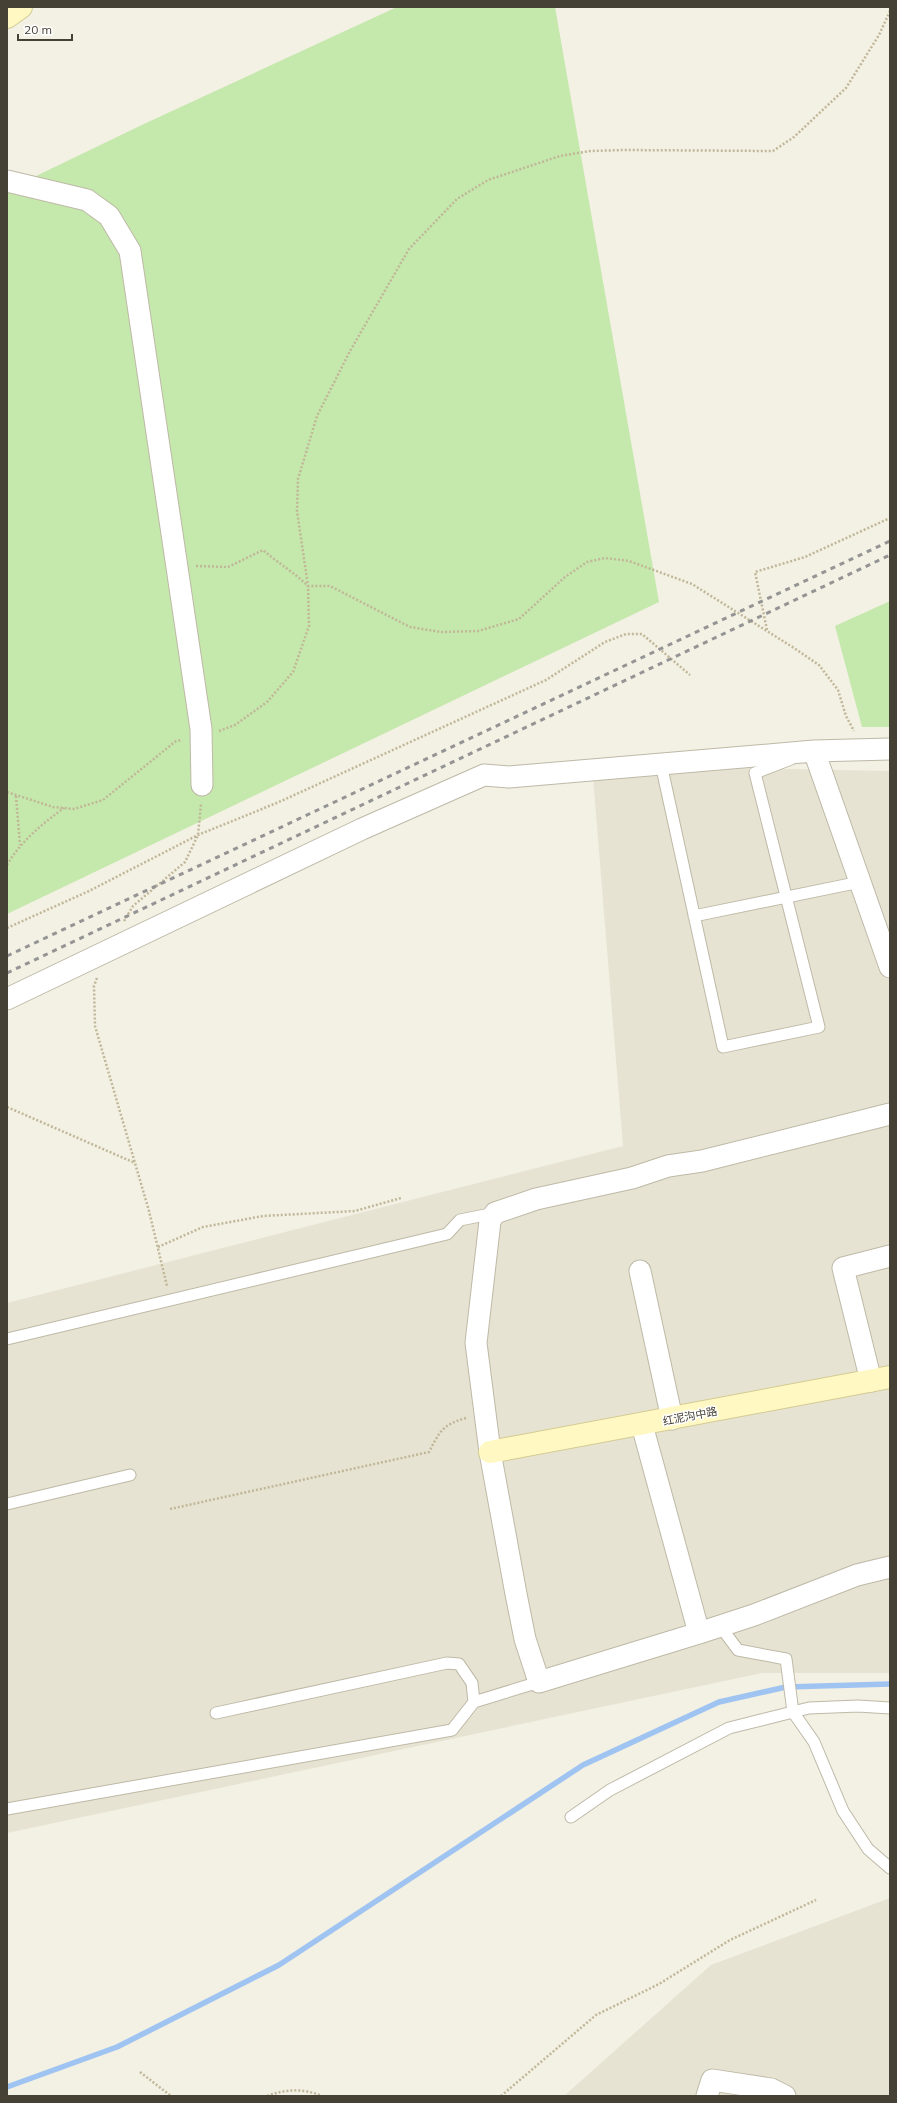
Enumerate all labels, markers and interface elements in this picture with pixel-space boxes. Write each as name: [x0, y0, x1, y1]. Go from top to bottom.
scale bar: [18, 16, 72, 42]
text: 20 m: [24, 22, 52, 37]
street label: 红泥沟中路: [662, 1404, 718, 1428]

